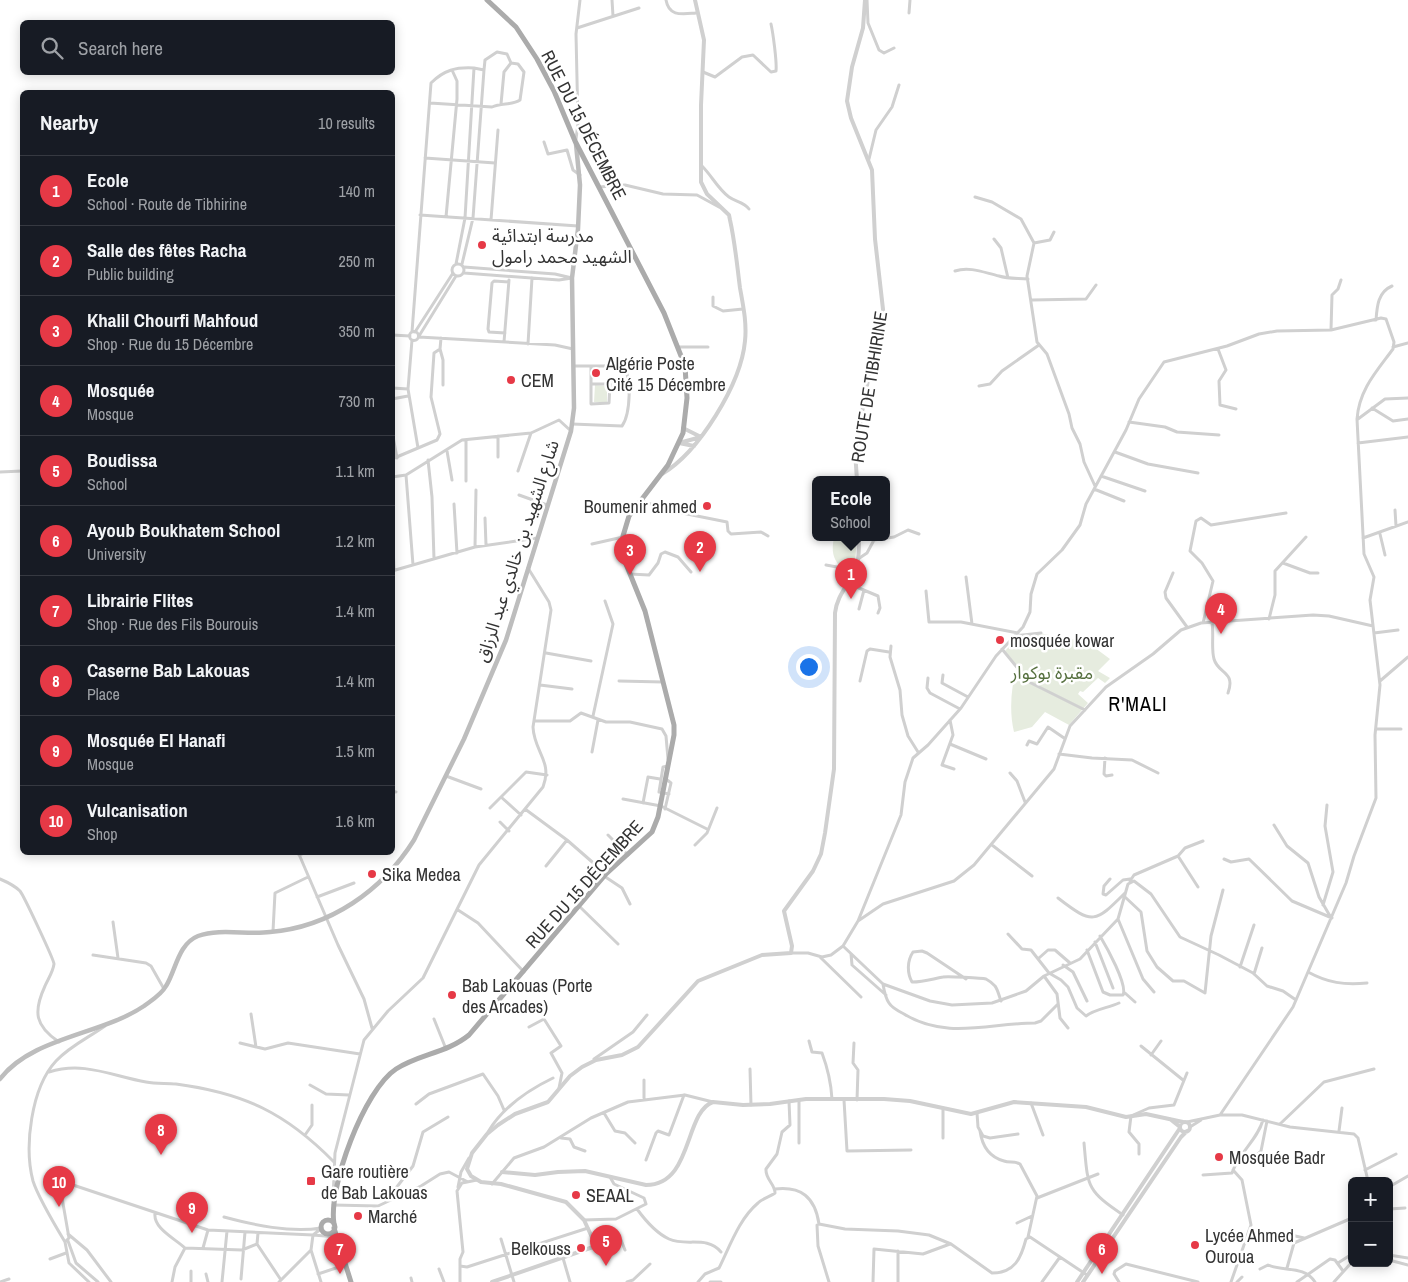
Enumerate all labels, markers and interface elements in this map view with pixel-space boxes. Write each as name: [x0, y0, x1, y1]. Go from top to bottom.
search box: [20, 20, 395, 75]
icon: search: [38, 34, 66, 62]
text: Search here: [78, 35, 163, 61]
street label: RUE DU 15 DÉCEMBRE: [535, 46, 633, 204]
text: Nearby: [40, 108, 98, 137]
text: 10 results: [318, 112, 375, 134]
text: Ecole: [87, 167, 129, 193]
text: 1: [52, 180, 60, 202]
text: 140 m: [339, 180, 375, 202]
text: School · Route de Tibhirine: [87, 193, 247, 215]
place label: مدرسة ابتدائية الشهيد محمد رامول: [492, 223, 632, 269]
text: Salle des fêtes Racha: [87, 237, 246, 263]
marker: مدرسة ابتدائية الشهيد محمد رامول: [476, 239, 488, 251]
text: 2: [52, 250, 60, 272]
text: 250 m: [339, 250, 375, 272]
text: Public building: [87, 263, 174, 285]
text: Khalil Chourfi Mahfoud: [87, 307, 258, 333]
street label: ROUTE DE TIBHIRINE: [845, 309, 893, 465]
text: 3: [52, 320, 60, 342]
text: 350 m: [339, 320, 375, 342]
text: Shop · Rue du 15 Décembre: [87, 333, 253, 355]
place label: Algérie Poste Cité 15 Décembre: [605, 351, 726, 397]
marker: Algérie Poste Cité 15 Décembre: [590, 367, 602, 379]
place label: CEM: [521, 368, 554, 393]
marker: CEM: [505, 374, 517, 386]
text: Mosquée: [87, 377, 155, 403]
text: 4: [52, 390, 60, 412]
text: 730 m: [339, 390, 375, 412]
text: Mosque: [87, 403, 134, 425]
street label: شارع الشهيد بن خالدي عبد الرزاق: [469, 437, 567, 666]
text: Boudissa: [87, 447, 157, 473]
text: 5: [52, 460, 60, 482]
text: 1.1 km: [336, 460, 375, 482]
text: School: [87, 473, 127, 495]
popup: [812, 476, 890, 541]
text: Ecole: [830, 485, 872, 511]
place label: Boumenir ahmed: [584, 494, 697, 519]
marker: Boumenir ahmed: [701, 500, 713, 512]
text: School: [830, 511, 870, 533]
text: Ayoub Boukhatem School: [87, 517, 280, 543]
text: 6: [52, 530, 60, 552]
text: 1.2 km: [336, 530, 375, 552]
pin: 2: [684, 531, 716, 572]
pin: 3: [614, 534, 646, 575]
text: University: [87, 543, 146, 565]
pin: 1: [835, 558, 867, 599]
text: Librairie Flites: [87, 587, 194, 613]
pin: 4: [1205, 593, 1237, 634]
text: 7: [52, 600, 60, 622]
text: 1.4 km: [336, 600, 375, 622]
text: Shop · Rue des Fils Bourouis: [87, 613, 258, 635]
place label: mosquée kowar: [1010, 628, 1114, 653]
marker: mosquée kowar: [994, 634, 1006, 646]
your location: [796, 654, 822, 680]
text: Caserne Bab Lakouas: [87, 657, 250, 683]
park label: مقبرة بوكوار: [1010, 660, 1093, 685]
text: 8: [52, 670, 60, 692]
text: 1.4 km: [336, 670, 375, 692]
text: Place: [87, 683, 120, 705]
district label: R'MALI: [1108, 690, 1168, 717]
text: Mosquée El Hanafi: [87, 727, 226, 753]
text: 9: [52, 740, 60, 762]
text: 1.5 km: [336, 740, 375, 762]
text: Mosque: [87, 753, 134, 775]
text: Vulcanisation: [87, 797, 188, 823]
text: 10: [49, 810, 63, 832]
text: 1.6 km: [336, 810, 375, 832]
street label: RUE DU 15 DÉCEMBRE: [520, 814, 648, 954]
text: Shop: [87, 823, 118, 845]
place label: Sika Medea: [382, 862, 461, 887]
marker: Sika Medea: [366, 868, 378, 880]
place label: Bab Lakouas (Porte des Arcades): [462, 973, 592, 1019]
marker: Bab Lakouas (Porte des Arcades): [446, 989, 458, 1001]
pin: 8: [145, 1114, 177, 1155]
place label: Mosquée Badr: [1229, 1145, 1325, 1170]
marker: Mosquée Badr: [1213, 1151, 1225, 1163]
place label: Gare routière de Bab Lakouas: [321, 1159, 428, 1205]
pin: 10: [43, 1166, 75, 1207]
marker: Gare routière de Bab Lakouas: [305, 1175, 317, 1187]
map controls: [1348, 1177, 1393, 1267]
button: +: [1348, 1177, 1393, 1222]
place label: SEAAL: [586, 1183, 634, 1208]
marker: SEAAL: [570, 1189, 582, 1201]
pin: 9: [176, 1192, 208, 1233]
place label: Marché: [368, 1204, 417, 1229]
marker: Marché: [352, 1210, 364, 1222]
button: −: [1348, 1222, 1393, 1267]
place label: Lycée Ahmed Ouroua: [1205, 1223, 1294, 1269]
pin: 5: [590, 1225, 622, 1266]
pin: 7: [324, 1233, 356, 1274]
pin: 6: [1086, 1233, 1118, 1274]
place label: Belkouss: [511, 1236, 571, 1261]
marker: Lycée Ahmed Ouroua: [1189, 1239, 1201, 1251]
marker: Belkouss: [575, 1242, 587, 1254]

